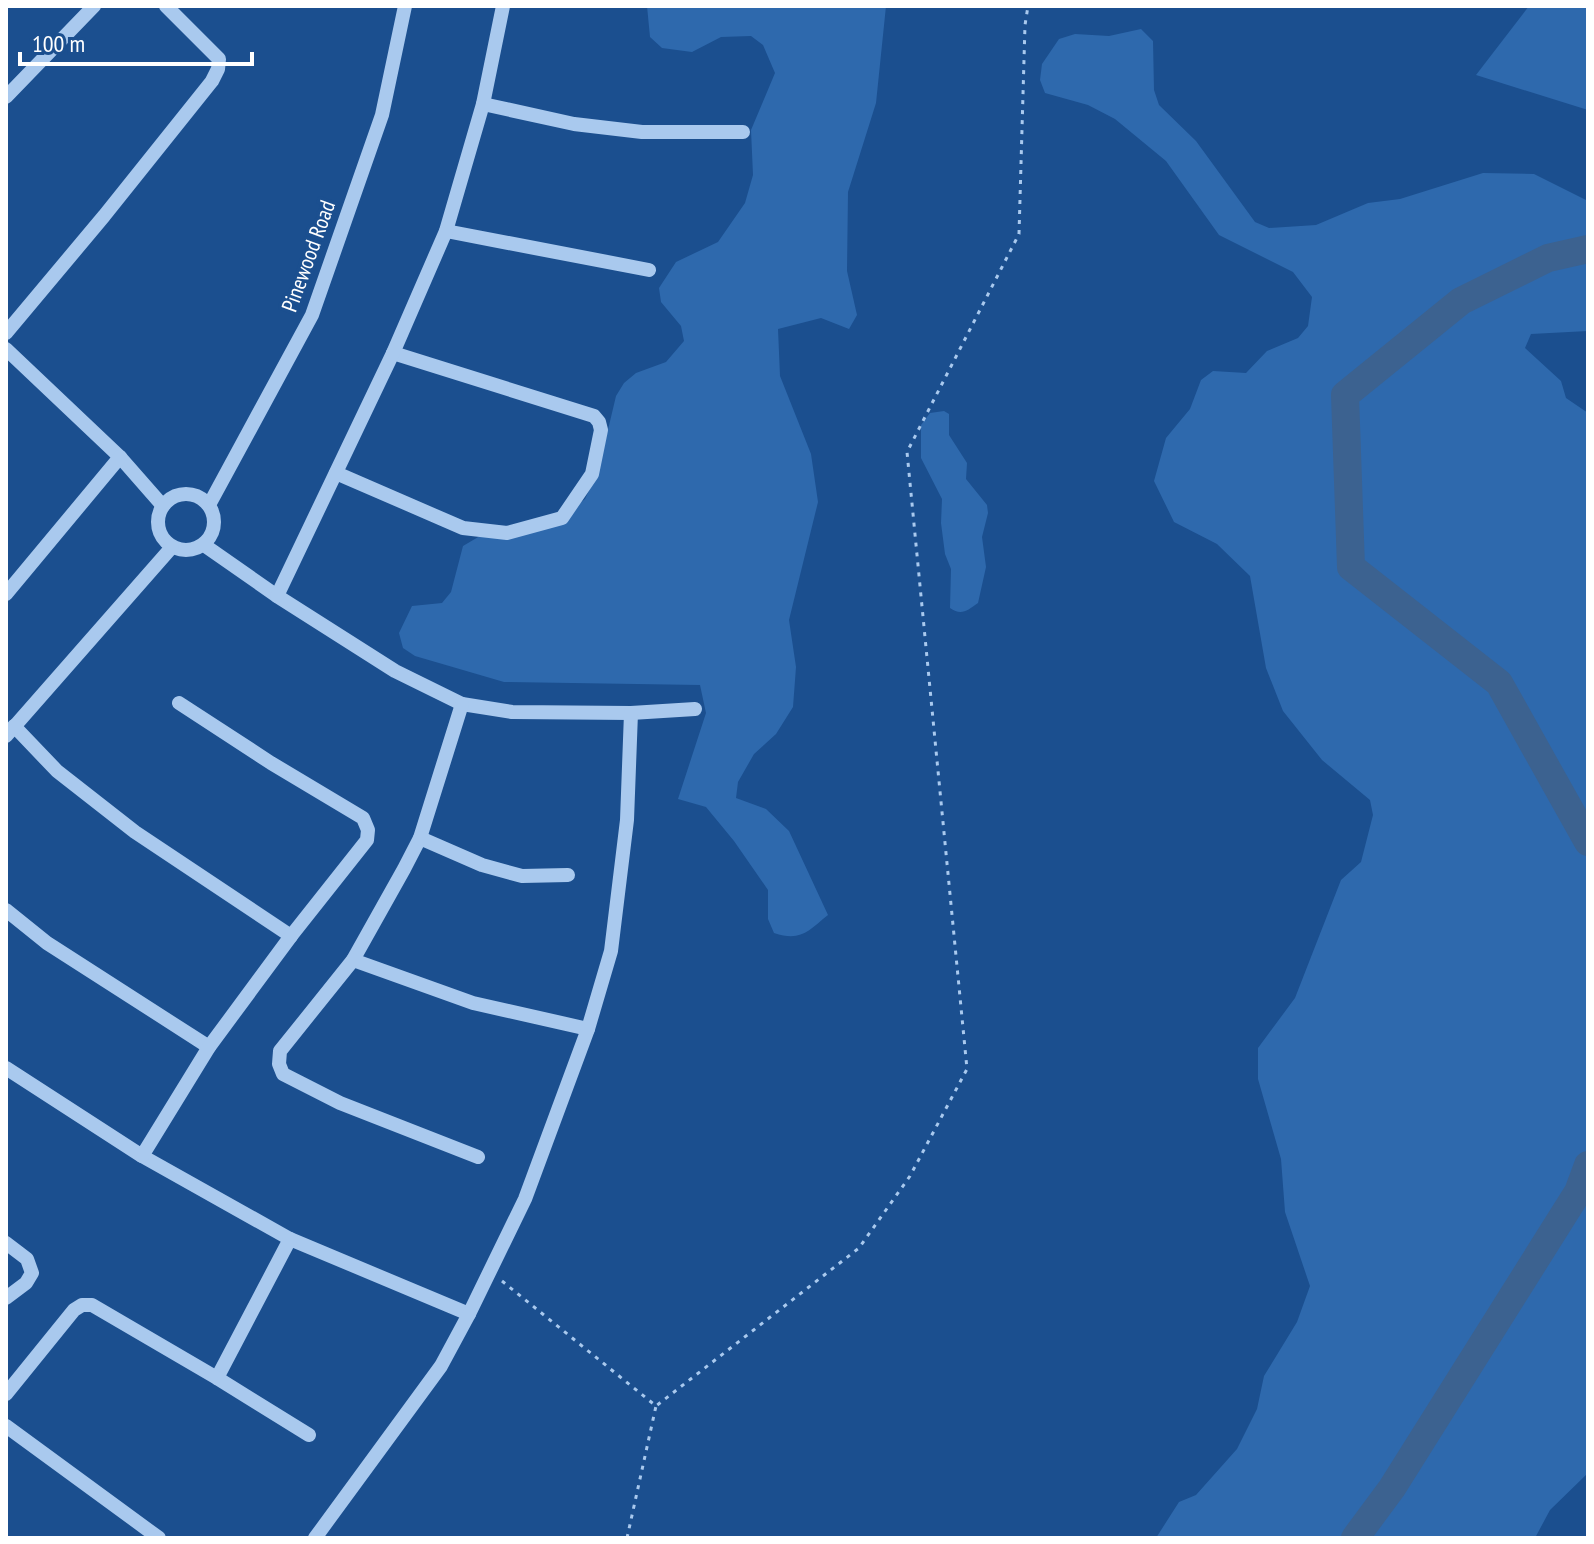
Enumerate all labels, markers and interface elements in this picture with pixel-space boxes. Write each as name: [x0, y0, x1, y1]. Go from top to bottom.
scale bar: [20, 16, 252, 66]
text: 100 m: [32, 28, 85, 59]
street label: Pinewood Road: [275, 196, 341, 316]

